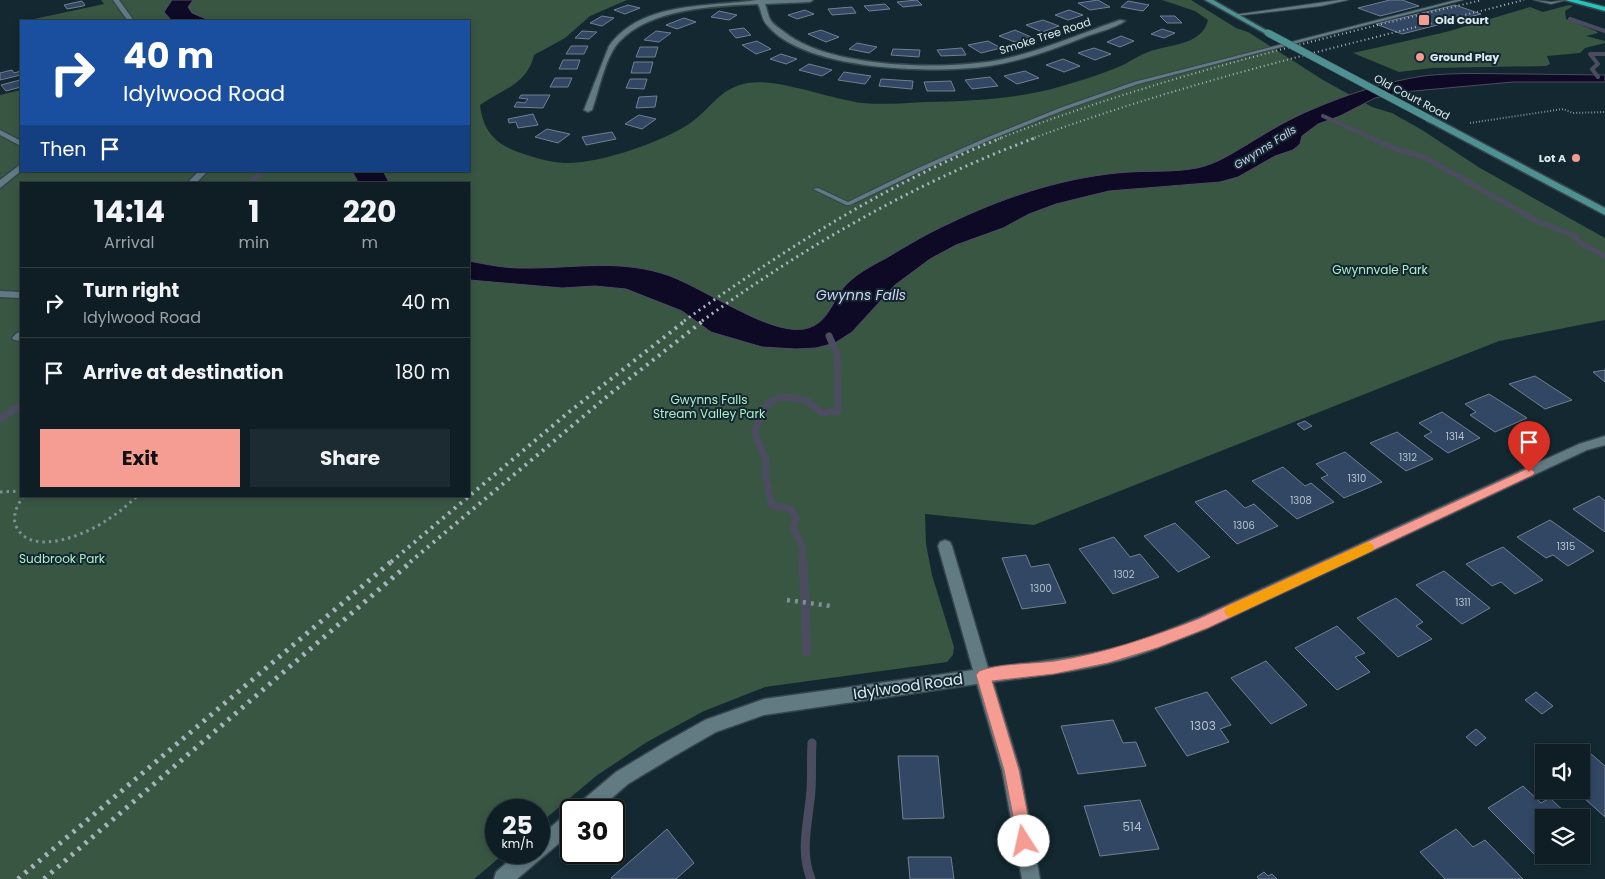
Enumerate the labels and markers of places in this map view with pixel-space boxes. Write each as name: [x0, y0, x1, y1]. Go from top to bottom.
place label: Old Court: [1435, 12, 1489, 28]
marker: Old Court: [1417, 13, 1431, 27]
place label: Ground Play: [1430, 49, 1499, 65]
marker: Ground Play: [1414, 51, 1426, 63]
place label: Lot A: [1539, 150, 1566, 166]
marker: Lot A: [1570, 152, 1582, 164]
pin: [1508, 421, 1550, 472]

